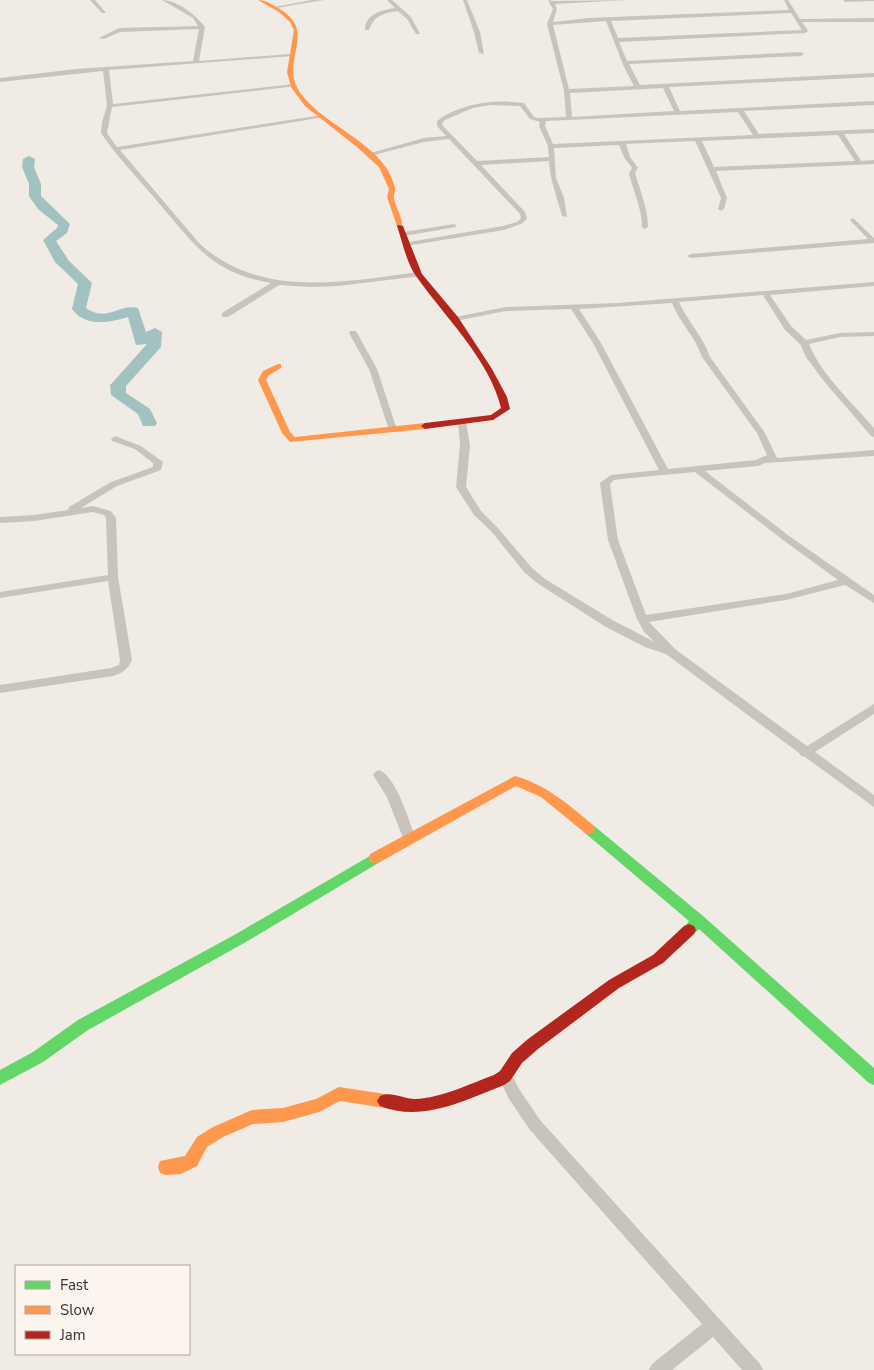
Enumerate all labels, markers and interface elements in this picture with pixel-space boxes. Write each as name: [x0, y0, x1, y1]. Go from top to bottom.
legend: [15, 1265, 190, 1355]
text: Fast: [60, 1275, 89, 1295]
text: Slow: [60, 1300, 95, 1320]
text: Jam: [59, 1325, 86, 1345]

